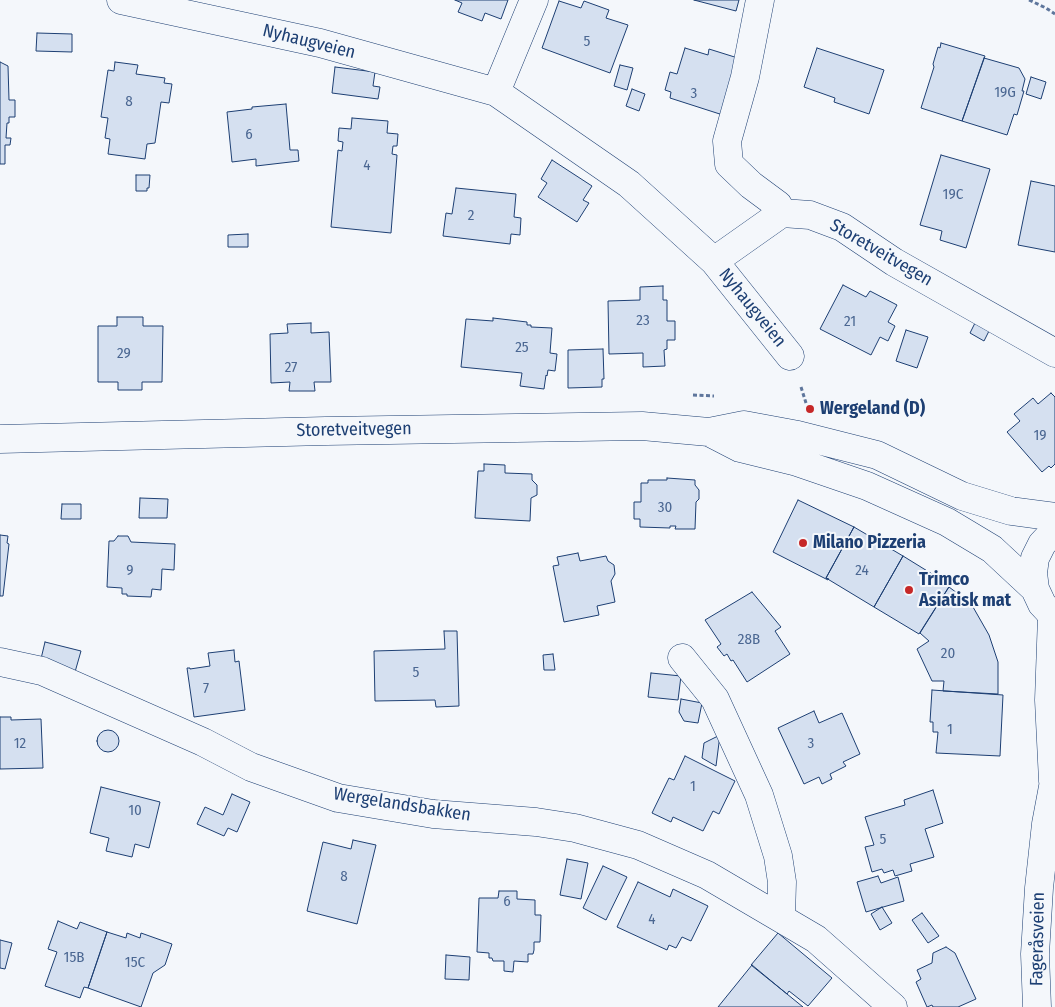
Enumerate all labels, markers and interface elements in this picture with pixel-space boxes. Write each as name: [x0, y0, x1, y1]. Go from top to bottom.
street label: Nyhaugveien: [260, 20, 358, 64]
house number: 5: [584, 33, 590, 51]
house number: 19G: [994, 84, 1016, 102]
house number: 3: [691, 85, 697, 103]
house number: 8: [125, 93, 133, 111]
house number: 6: [245, 126, 253, 144]
house number: 4: [363, 157, 371, 175]
house number: 19C: [943, 186, 963, 204]
house number: 2: [468, 207, 474, 225]
street label: Storetveitvegen: [826, 215, 936, 291]
street label: Nyhaugveien: [714, 264, 790, 352]
house number: 23: [636, 312, 650, 330]
house number: 21: [844, 313, 856, 331]
house number: 25: [515, 339, 529, 357]
house number: 29: [117, 345, 131, 363]
house number: 27: [285, 359, 297, 377]
place label: Wergeland (D): [820, 398, 925, 420]
marker: Wergeland (D): [804, 403, 816, 415]
street label: Storetveitvegen: [296, 418, 412, 442]
house number: 19: [1033, 427, 1047, 445]
house number: 30: [658, 499, 672, 517]
place label: Milano Pizzeria: [813, 532, 926, 554]
marker: Milano Pizzeria: [797, 537, 809, 549]
house number: 9: [126, 562, 134, 580]
house number: 24: [855, 562, 869, 580]
place label: Trimco Asiatisk mat: [919, 569, 1011, 612]
marker: Trimco Asiatisk mat: [903, 584, 915, 596]
house number: 28B: [738, 631, 760, 649]
house number: 20: [941, 645, 955, 663]
house number: 5: [413, 664, 419, 682]
house number: 7: [203, 680, 209, 698]
house number: 1: [947, 721, 953, 739]
house number: 12: [14, 735, 26, 753]
house number: 3: [808, 735, 814, 753]
house number: 1: [690, 778, 696, 796]
street label: Wergelandsbakken: [332, 783, 472, 827]
house number: 10: [128, 802, 142, 820]
house number: 5: [880, 831, 886, 849]
house number: 8: [340, 868, 348, 886]
street label: Fageråsveien: [1026, 892, 1050, 986]
house number: 6: [503, 893, 511, 911]
house number: 4: [648, 911, 656, 929]
house number: 15B: [64, 949, 84, 967]
house number: 15C: [125, 954, 145, 972]

